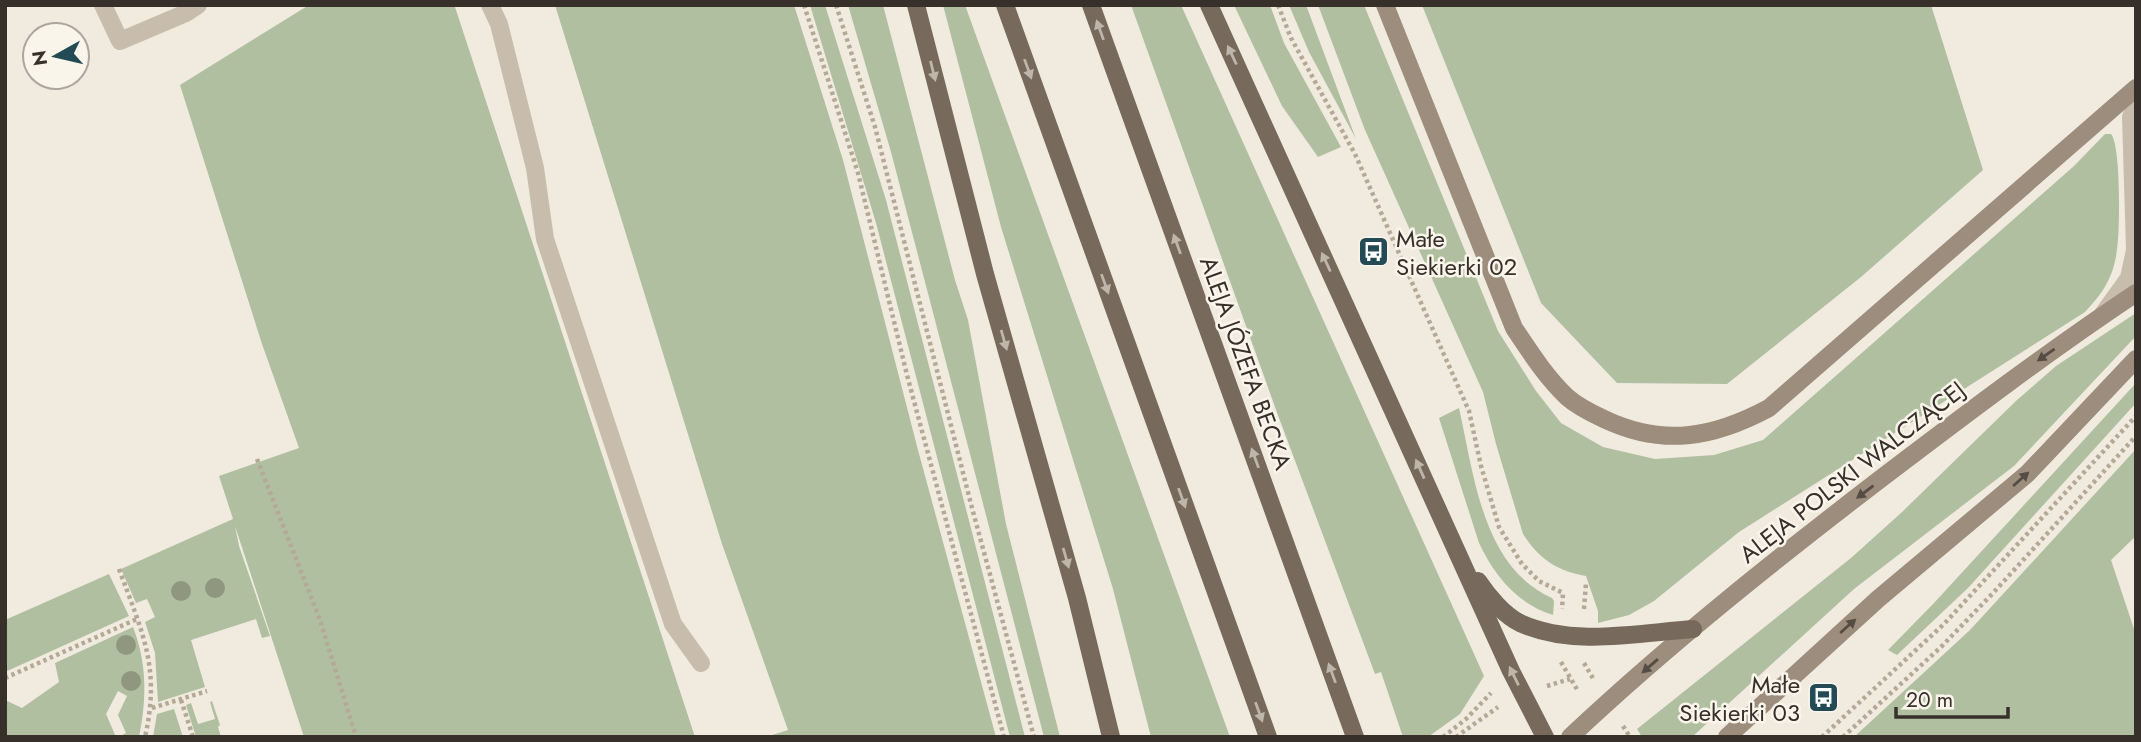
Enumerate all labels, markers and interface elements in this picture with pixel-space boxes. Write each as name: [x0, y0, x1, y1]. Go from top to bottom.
one-way arrow: [1095, 20, 1106, 41]
north arrow: [21, 21, 91, 91]
one-way arrow: [1226, 45, 1238, 65]
text: N: [25, 49, 54, 68]
one-way arrow: [1023, 59, 1034, 80]
one-way arrow: [928, 60, 939, 82]
place label: Małe Siekierki 02: [1396, 221, 1517, 284]
one-way arrow: [1172, 234, 1183, 255]
bus stop icon: Małe Siekierki 02: [1356, 235, 1390, 269]
street label: ALEJA JÓZEFA BECKA: [1191, 251, 1301, 475]
one-way arrow: [1320, 252, 1332, 272]
one-way arrow: [1100, 273, 1111, 294]
one-way arrow: [999, 329, 1009, 350]
one-way arrow: [2037, 348, 2055, 362]
street label: ALEJA POLSKI WALCZĄCEJ: [1732, 373, 1972, 571]
one-way arrow: [1249, 448, 1260, 469]
one-way arrow: [1414, 459, 1426, 479]
one-way arrow: [2012, 471, 2030, 487]
one-way arrow: [1856, 484, 1874, 499]
one-way arrow: [1177, 487, 1188, 508]
one-way arrow: [1061, 548, 1071, 569]
one-way arrow: [1839, 619, 1856, 635]
one-way arrow: [1641, 658, 1659, 674]
one-way arrow: [1326, 662, 1337, 683]
one-way arrow: [1508, 666, 1520, 686]
place label: Małe Siekierki 03: [1679, 667, 1800, 730]
scale bar: [1896, 676, 2008, 720]
bus stop icon: Małe Siekierki 03: [1806, 681, 1840, 715]
text: 20 m: [1906, 685, 1953, 715]
one-way arrow: [1254, 701, 1265, 722]

